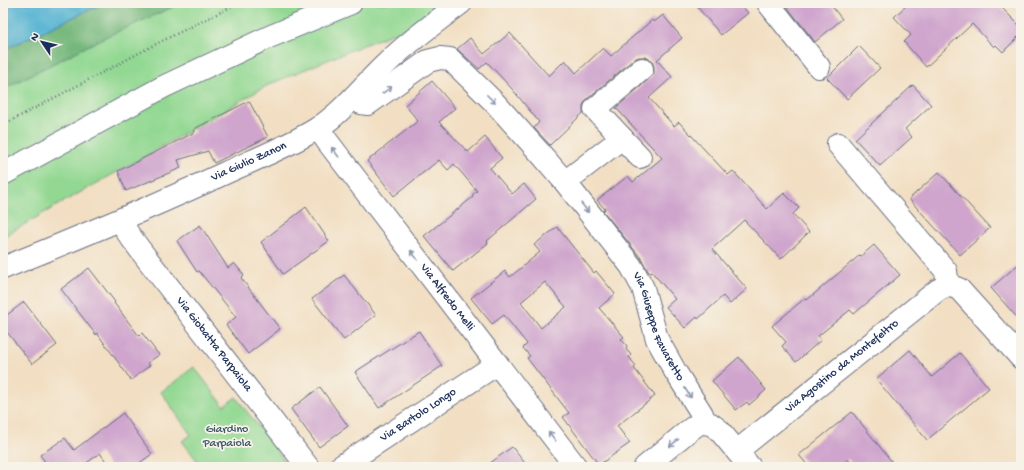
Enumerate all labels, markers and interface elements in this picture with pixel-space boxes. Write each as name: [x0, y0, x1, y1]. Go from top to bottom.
north arrow: [22, 22, 62, 62]
text: N: [28, 31, 42, 44]
one-way arrow: [382, 86, 393, 94]
one-way arrow: [486, 94, 496, 104]
street label: Via Giulio Zanon: [208, 139, 289, 186]
one-way arrow: [331, 146, 339, 157]
one-way arrow: [581, 202, 590, 213]
one-way arrow: [410, 250, 418, 261]
street label: Via Alfredo Melli: [416, 260, 477, 335]
street label: Via Giuseppe Favaretto: [628, 269, 687, 384]
street label: Via Giobatta Parpaiola: [172, 294, 255, 395]
street label: Via Agostino da Montefeltro: [782, 317, 902, 417]
street label: Via Bartolo Longo: [377, 385, 459, 446]
one-way arrow: [684, 387, 693, 398]
park label: Giardino Parpaiola: [202, 423, 251, 451]
one-way arrow: [548, 431, 557, 442]
one-way arrow: [668, 439, 679, 448]

